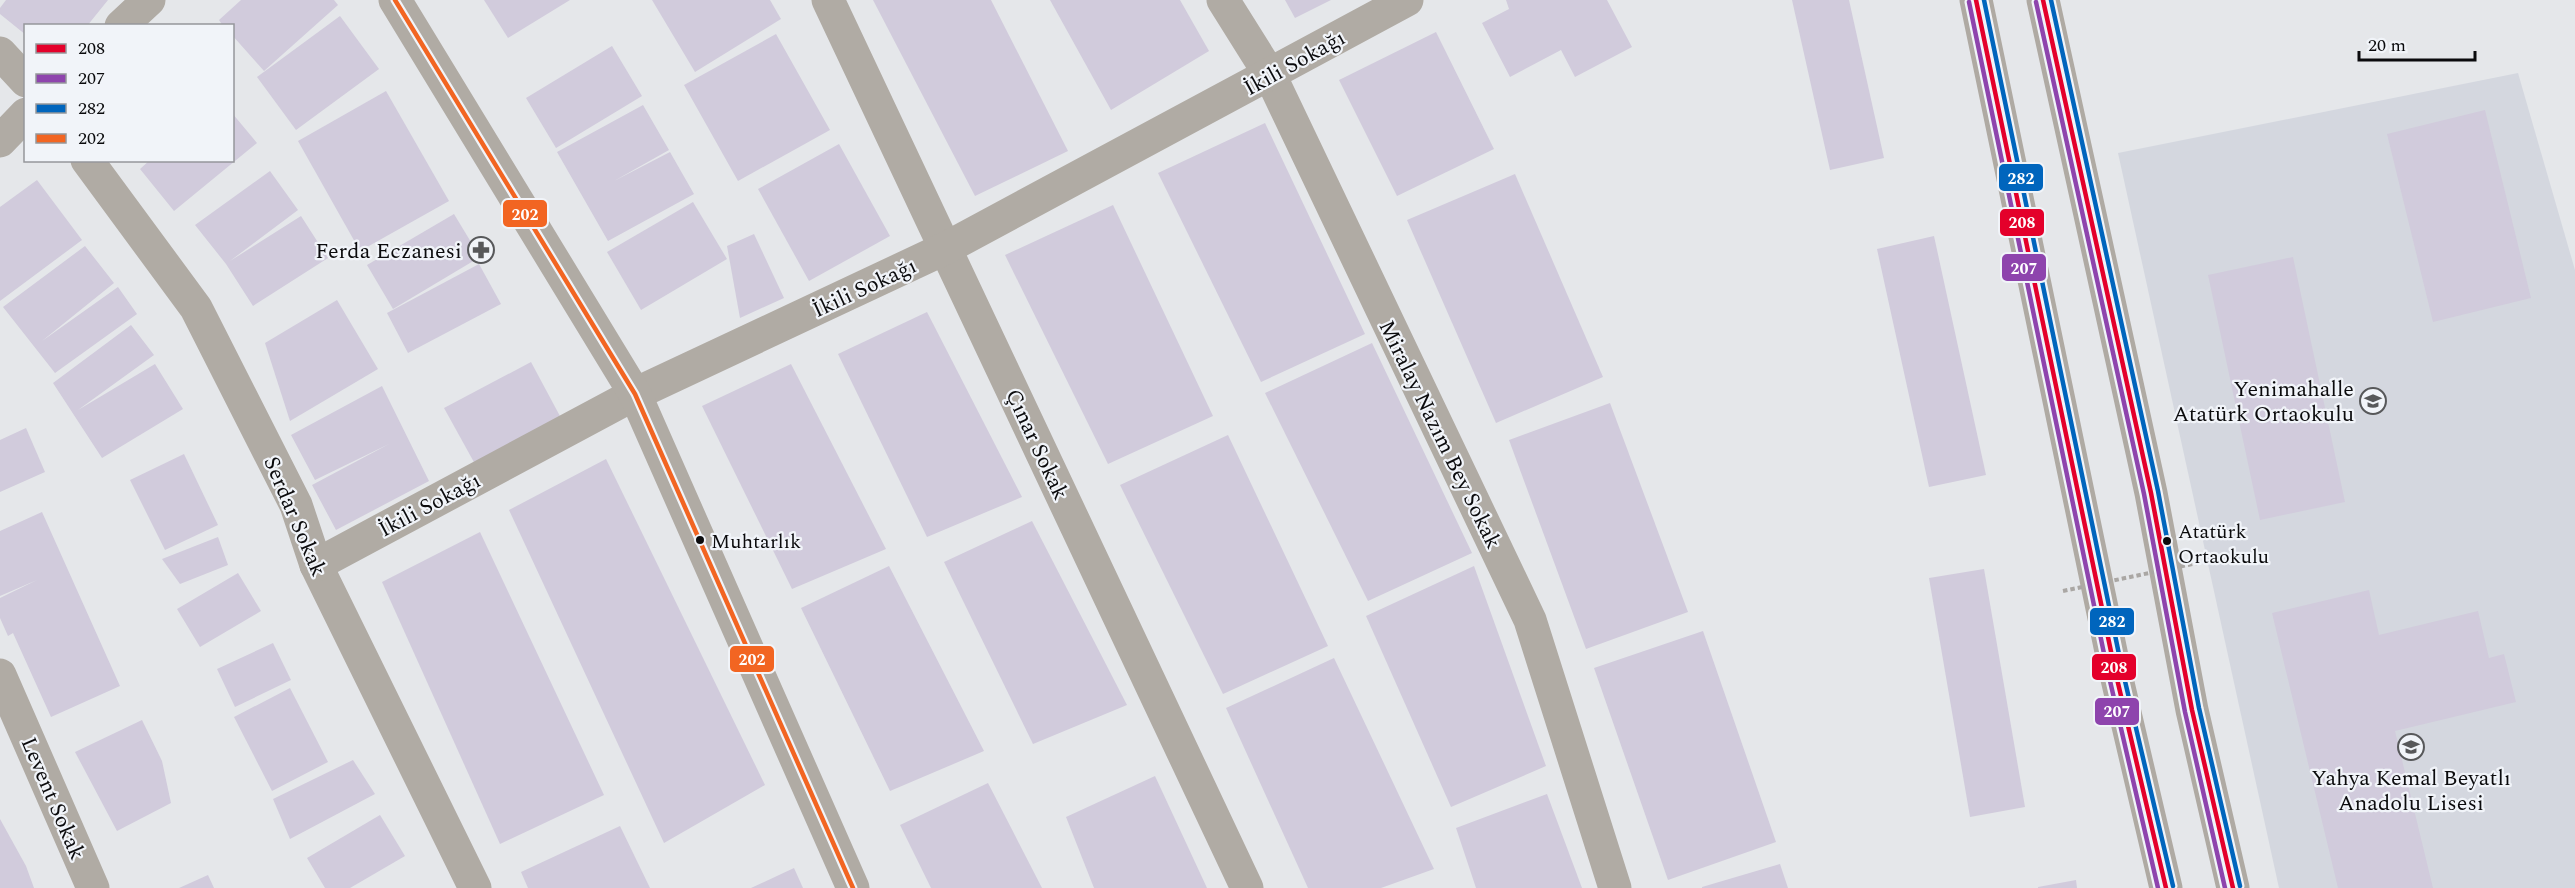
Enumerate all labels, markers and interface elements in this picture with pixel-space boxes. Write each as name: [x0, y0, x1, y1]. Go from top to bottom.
street label: İkili Sokağı: [1238, 22, 1352, 105]
legend: [24, 24, 234, 162]
scale bar: [2359, 24, 2474, 62]
text: 20 m: [2368, 32, 2406, 59]
text: 208: [78, 35, 105, 62]
text: 207: [78, 65, 105, 92]
text: 282: [78, 95, 105, 122]
text: 202: [78, 125, 105, 152]
line badge: 282: [1998, 163, 2044, 192]
text: 282: [2008, 167, 2034, 191]
line badge: 202: [502, 199, 548, 228]
text: 202: [512, 203, 538, 227]
line badge: 208: [1999, 208, 2045, 237]
text: 208: [2009, 211, 2035, 235]
place label: Ferda Eczanesi: [315, 235, 462, 268]
pharmacy icon: Ferda Eczanesi: [466, 235, 496, 265]
street label: İkili Sokağı: [807, 250, 922, 327]
line badge: 207: [2001, 253, 2047, 282]
text: 207: [2011, 257, 2037, 281]
street label: Miralay Nazım Bey Sokak: [1370, 315, 1509, 555]
place label: Yenimahalle Atatürk Ortaokulu: [2173, 373, 2354, 431]
street label: Çınar Sokak: [996, 384, 1077, 506]
school or university icon: Yenimahalle Atatürk Ortaokulu: [2358, 386, 2388, 416]
street label: Serdar Sokak: [254, 451, 335, 582]
street label: İkili Sokağı: [373, 465, 487, 546]
place label: Atatürk Ortaokulu: [2178, 517, 2269, 572]
place label: Muhtarlık: [711, 527, 801, 557]
marker: Muhtarlık: [694, 534, 706, 546]
marker: Atatürk Ortaokulu: [2161, 535, 2173, 547]
line badge: 282: [2089, 607, 2135, 636]
text: 282: [2099, 610, 2125, 634]
line badge: 202: [729, 645, 775, 673]
text: 202: [739, 648, 765, 672]
line badge: 208: [2091, 653, 2137, 681]
text: 208: [2101, 656, 2127, 680]
line badge: 207: [2094, 697, 2140, 726]
text: 207: [2104, 700, 2130, 724]
street label: Levent Sokak: [12, 732, 93, 865]
school or university icon: Yahya Kemal Beyatlı Anadolu Lisesi: [2396, 732, 2426, 762]
place label: Yahya Kemal Beyatlı Anadolu Lisesi: [2311, 762, 2511, 820]

